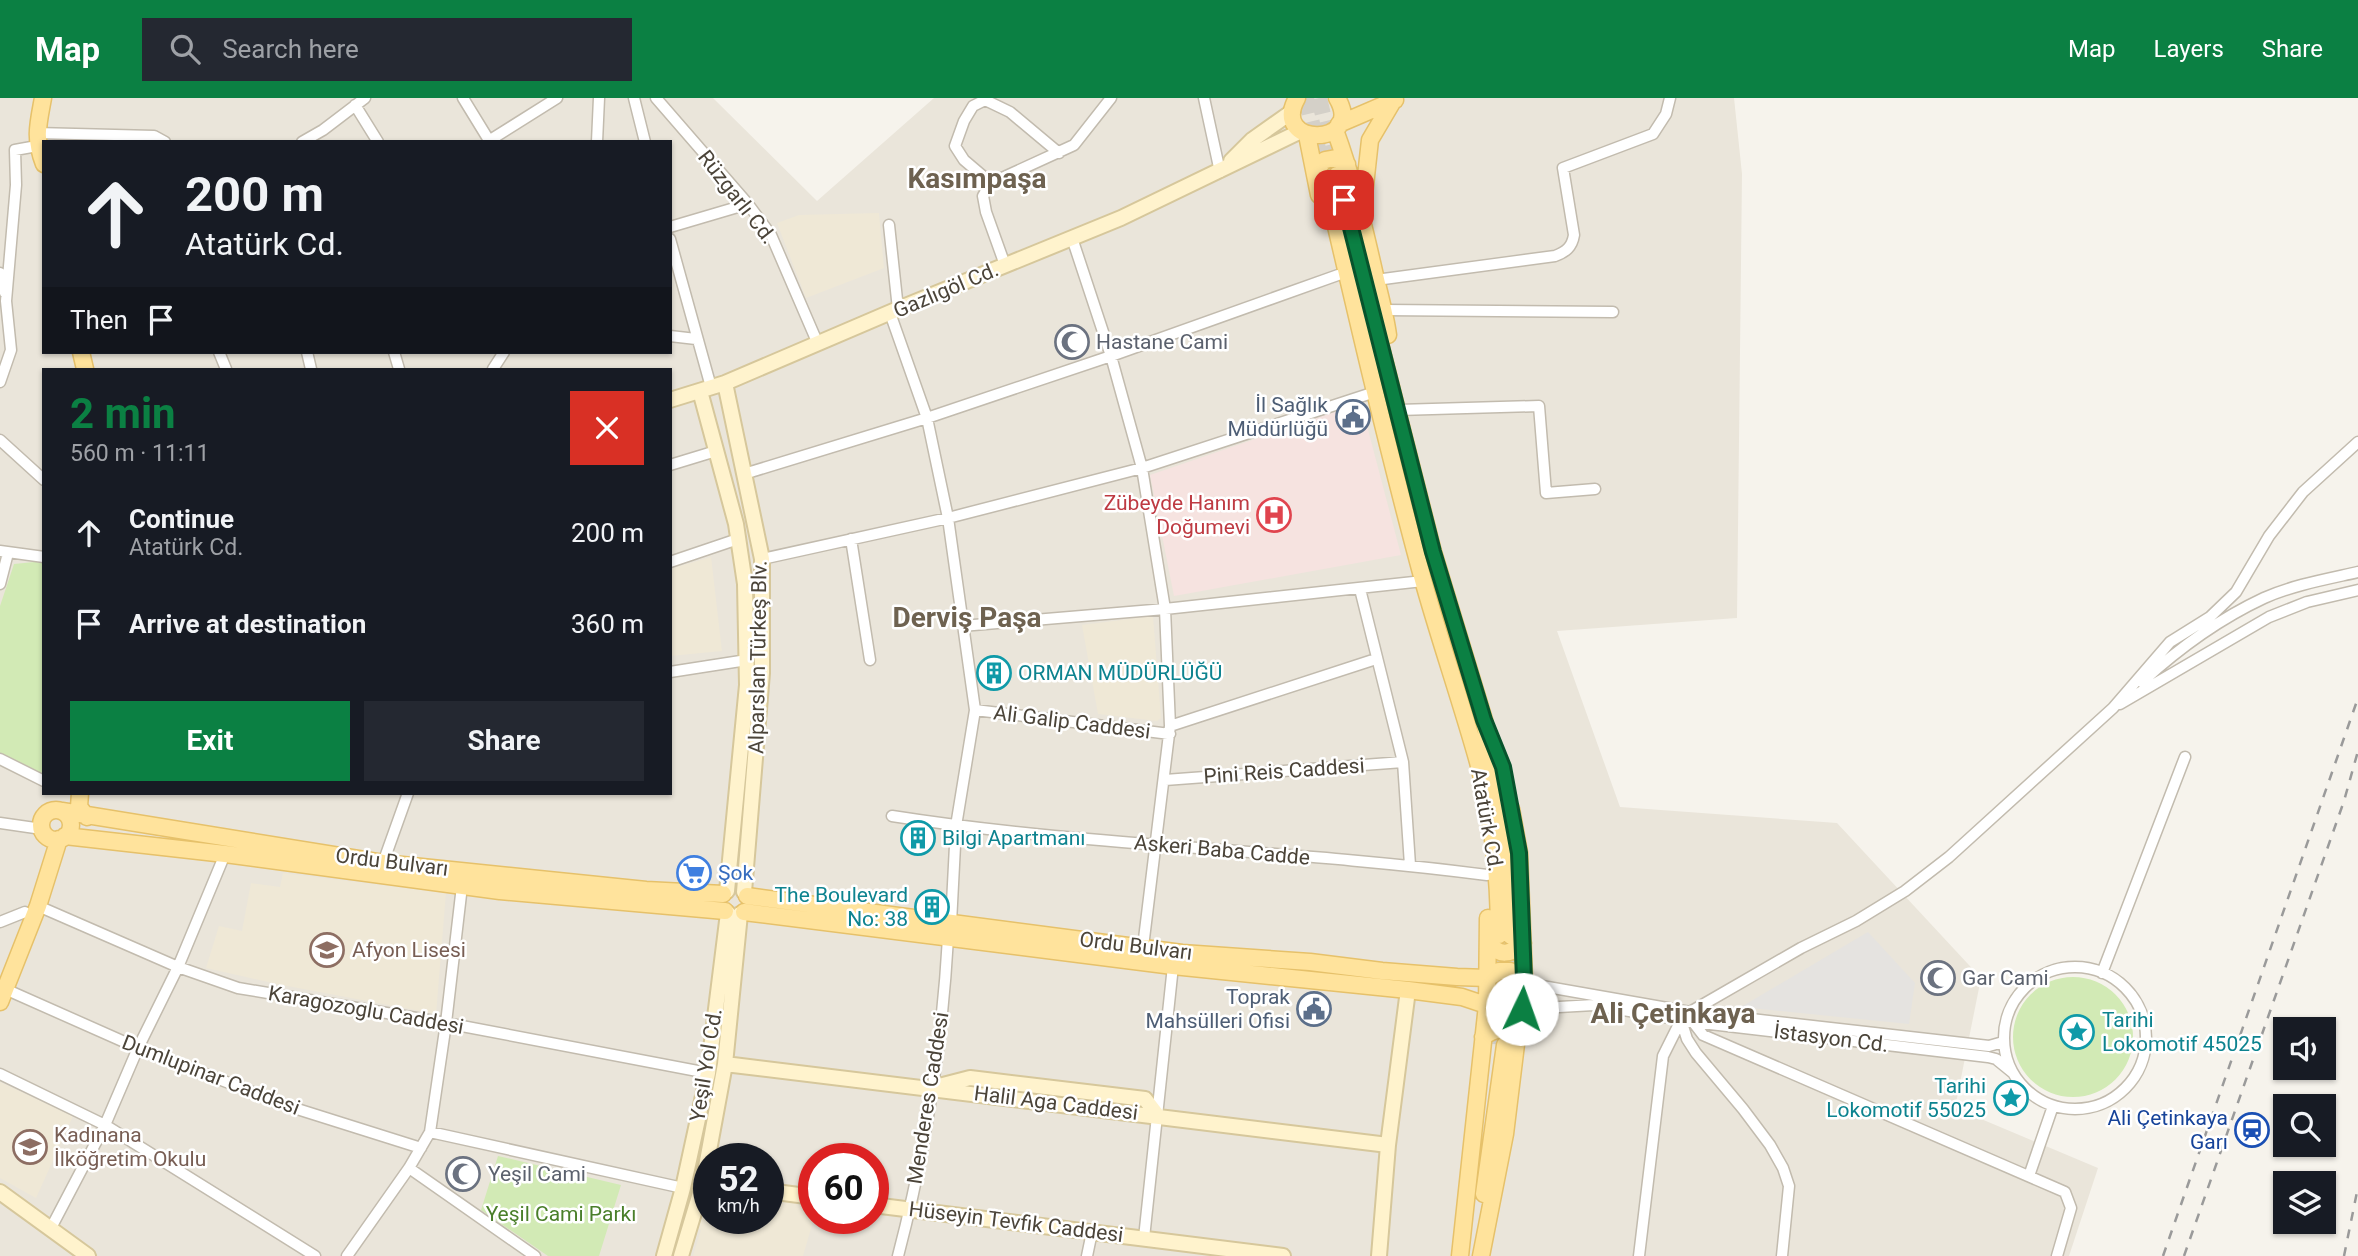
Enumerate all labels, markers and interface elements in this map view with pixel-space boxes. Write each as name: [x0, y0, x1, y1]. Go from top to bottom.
search box: [142, 18, 632, 81]
text: Map: [35, 30, 100, 69]
icon: search: [166, 30, 204, 68]
text: Search here: [222, 34, 359, 64]
text: Map: [2068, 35, 2116, 63]
text: Layers: [2154, 35, 2224, 63]
text: Share: [2262, 35, 2323, 63]
street label: Rüzgarlı Cd.: [693, 146, 781, 248]
district label: Kasımpaşa: [907, 162, 1047, 195]
text: 200 m: [185, 166, 324, 223]
icon: ahead: [70, 168, 161, 259]
pin: [1314, 170, 1374, 230]
icon: arrive: [1325, 181, 1363, 219]
text: Atatürk Cd.: [185, 225, 344, 263]
street label: Gazlıgöl Cd.: [890, 257, 1002, 323]
icon: arrive: [142, 301, 180, 339]
text: Then: [70, 305, 128, 335]
mosque icon: Hastane Cami: [1053, 323, 1091, 361]
place label: Hastane Cami: [1096, 330, 1228, 354]
text: 2 min: [70, 389, 176, 438]
button: close: [570, 391, 644, 465]
place label: İl Sağlık Müdürlüğü: [1228, 393, 1328, 441]
public building icon: İl Sağlık Müdürlüğü: [1334, 398, 1372, 436]
text: 560 m · 11:11: [70, 440, 209, 467]
place label: Zübeyde Hanım Doğumevi: [1104, 491, 1250, 539]
hospital icon: Zübeyde Hanım Doğumevi: [1255, 496, 1293, 534]
text: Continue: [129, 504, 234, 534]
icon: ahead: [70, 514, 108, 552]
text: 200 m: [571, 518, 644, 548]
text: Atatürk Cd.: [129, 534, 243, 561]
street label: Alparslan Türkeş Blv.: [744, 560, 772, 754]
district label: Derviş Paşa: [893, 601, 1042, 634]
icon: arrive: [70, 605, 108, 643]
text: Arrive at destination: [129, 609, 366, 639]
text: 360 m: [571, 609, 644, 639]
building icon: ORMAN MÜDÜRLÜĞÜ: [975, 654, 1013, 692]
place label: ORMAN MÜDÜRLÜĞÜ: [1018, 661, 1222, 685]
street label: Ali Galip Caddesi: [992, 700, 1152, 744]
button: Exit: [70, 701, 350, 781]
button: Share: [364, 701, 644, 781]
street label: Pini Reis Caddesi: [1203, 753, 1365, 789]
street label: Atatürk Cd.: [1466, 767, 1508, 873]
building icon: Bilgi Apartmanı: [899, 819, 937, 857]
place label: Bilgi Apartmanı: [942, 826, 1085, 850]
street label: Askeri Baba Cadde: [1133, 830, 1311, 870]
street label: Ordu Bulvarı: [334, 843, 450, 881]
supermarket icon: Şok: [675, 854, 713, 892]
place label: Şok: [718, 861, 753, 885]
place label: The Boulevard No: 38: [775, 883, 908, 931]
building icon: The Boulevard No: 38: [913, 888, 951, 926]
street label: Ordu Bulvarı: [1078, 927, 1194, 965]
school or university icon: Afyon Lisesi: [308, 931, 346, 969]
place label: Afyon Lisesi: [352, 938, 466, 962]
mosque icon: Gar Cami: [1919, 959, 1957, 997]
place label: Gar Cami: [1962, 966, 2049, 990]
position arrow: [1485, 972, 1559, 1046]
street label: Karagozoglu Caddesi: [266, 981, 466, 1039]
place label: Toprak Mahsülleri Ofisi: [1145, 985, 1290, 1033]
public building icon: Toprak Mahsülleri Ofisi: [1295, 990, 1333, 1028]
district label: Ali Çetinkaya: [1590, 997, 1756, 1030]
street label: Yeşil Yol Cd.: [685, 1007, 727, 1123]
place label: Tarihi Lokomotif 45025: [2102, 1008, 2262, 1056]
street label: Menderes Caddesi: [903, 1010, 953, 1186]
place icon: Tarihi Lokomotif 45025: [2058, 1013, 2096, 1051]
map controls: [2273, 1017, 2336, 1234]
button: sound: [2273, 1017, 2336, 1080]
street label: İstasyon Cd.: [1772, 1019, 1890, 1057]
street label: Dumlupinar Caddesi: [119, 1030, 303, 1120]
place label: Tarihi Lokomotif 55025: [1826, 1074, 1986, 1122]
place icon: Tarihi Lokomotif 55025: [1992, 1079, 2030, 1117]
street label: Halil Aga Caddesi: [973, 1081, 1139, 1125]
button: search: [2273, 1094, 2336, 1157]
place label: Ali Çetinkaya Garı: [2107, 1106, 2228, 1154]
station icon: Ali Çetinkaya Garı: [2233, 1111, 2271, 1149]
place label: Kadınana İlköğretim Okulu: [54, 1123, 206, 1171]
school or university icon: Kadınana İlköğretim Okulu: [11, 1128, 49, 1166]
speed limit sign: 60: [798, 1143, 889, 1234]
mosque icon: Yeşil Cami: [444, 1155, 482, 1193]
text: 52: [718, 1159, 759, 1200]
place label: Yeşil Cami: [488, 1162, 586, 1186]
button: layers: [2273, 1171, 2336, 1234]
text: km/h: [717, 1195, 760, 1216]
street label: Hüseyin Tevfik Caddesi: [907, 1197, 1125, 1247]
park label: Yeşil Cami Parkı: [486, 1202, 636, 1226]

